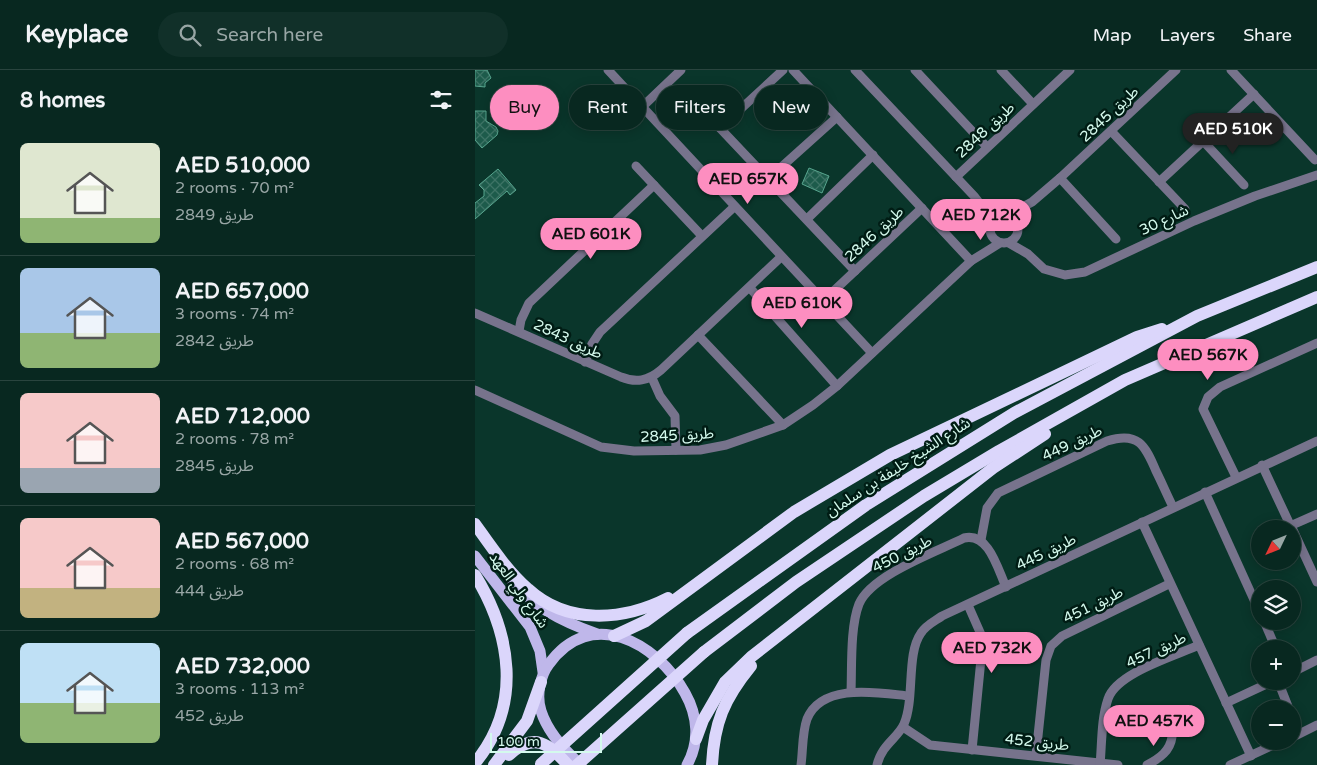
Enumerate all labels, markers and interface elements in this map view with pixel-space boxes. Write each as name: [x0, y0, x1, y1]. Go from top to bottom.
search box: [158, 12, 508, 57]
text: Keyplace: [25, 20, 128, 49]
icon: search: [176, 21, 204, 49]
text: Search here: [216, 24, 323, 46]
text: Map: [1093, 24, 1132, 46]
text: Layers: [1160, 24, 1215, 46]
text: Share: [1243, 24, 1292, 46]
street label: طريق 2845: [1076, 82, 1143, 146]
chip: Buy: [490, 85, 559, 130]
chip: Rent: [569, 85, 646, 130]
chip: Filters: [656, 85, 744, 130]
chip: New: [754, 85, 828, 130]
icon: filters: [427, 86, 455, 114]
text: 8 homes: [20, 88, 105, 113]
street label: طريق 2848: [952, 98, 1019, 162]
pin: AED 510K: [1181, 112, 1285, 155]
text: AED 510K: [1193, 119, 1273, 139]
text: AED 510,000: [175, 153, 310, 178]
pin: AED 657K: [696, 162, 800, 205]
icon: home: [60, 163, 120, 223]
text: AED 657K: [708, 169, 788, 189]
text: 2 rooms · 70 m²: [175, 178, 294, 198]
pin: AED 712K: [929, 198, 1033, 241]
street label: شارع 30: [1137, 201, 1193, 242]
street label: طريق 2846: [841, 202, 908, 266]
text: طريق 2849: [175, 205, 254, 225]
text: AED 712K: [941, 205, 1021, 225]
pin: AED 601K: [539, 218, 643, 260]
text: AED 601K: [551, 224, 631, 244]
text: AED 657,000: [175, 279, 309, 304]
pin: AED 610K: [750, 286, 854, 329]
icon: home: [60, 288, 120, 348]
text: AED 610K: [762, 293, 842, 313]
text: 3 rooms · 74 m²: [175, 304, 294, 324]
street label: طريق 2843: [530, 315, 605, 364]
text: طريق 2842: [175, 331, 254, 351]
pin: AED 567K: [1156, 338, 1260, 381]
text: AED 567K: [1168, 345, 1248, 365]
text: AED 712,000: [175, 404, 310, 429]
icon: home: [60, 413, 120, 473]
street label: شارع الشيخ خليفة بن سلمان: [822, 413, 975, 523]
street label: طريق 449: [1039, 421, 1105, 466]
street label: طريق 2845: [640, 424, 714, 447]
text: 2 rooms · 78 m²: [175, 429, 294, 449]
text: طريق 2845: [175, 456, 254, 476]
north arrow: [1251, 520, 1301, 570]
map controls: [1251, 520, 1301, 750]
text: AED 567,000: [175, 529, 309, 554]
street label: طريق 445: [1013, 530, 1079, 575]
street label: طريق 450: [869, 531, 935, 578]
icon: home: [60, 538, 120, 598]
street label: شارع ولي العهد: [483, 548, 553, 633]
text: 2 rooms · 68 m²: [175, 554, 294, 574]
button: layers: [1251, 580, 1301, 630]
text: طريق 444: [175, 581, 244, 601]
street label: طريق 451: [1060, 583, 1126, 628]
street label: طريق 457: [1123, 628, 1189, 673]
pin: AED 732K: [940, 632, 1044, 674]
text: AED 732K: [952, 638, 1032, 658]
button: +: [1251, 640, 1301, 690]
text: AED 732,000: [175, 654, 310, 679]
icon: home: [60, 663, 120, 723]
text: 3 rooms · 113 m²: [175, 679, 304, 699]
button: −: [1251, 700, 1301, 750]
pin: AED 457K: [1102, 704, 1206, 747]
text: طريق 452: [175, 706, 244, 726]
text: AED 457K: [1114, 711, 1194, 731]
scale bar: [490, 730, 603, 753]
street label: طريق 452: [1004, 730, 1070, 755]
text: 100 m: [497, 733, 540, 750]

